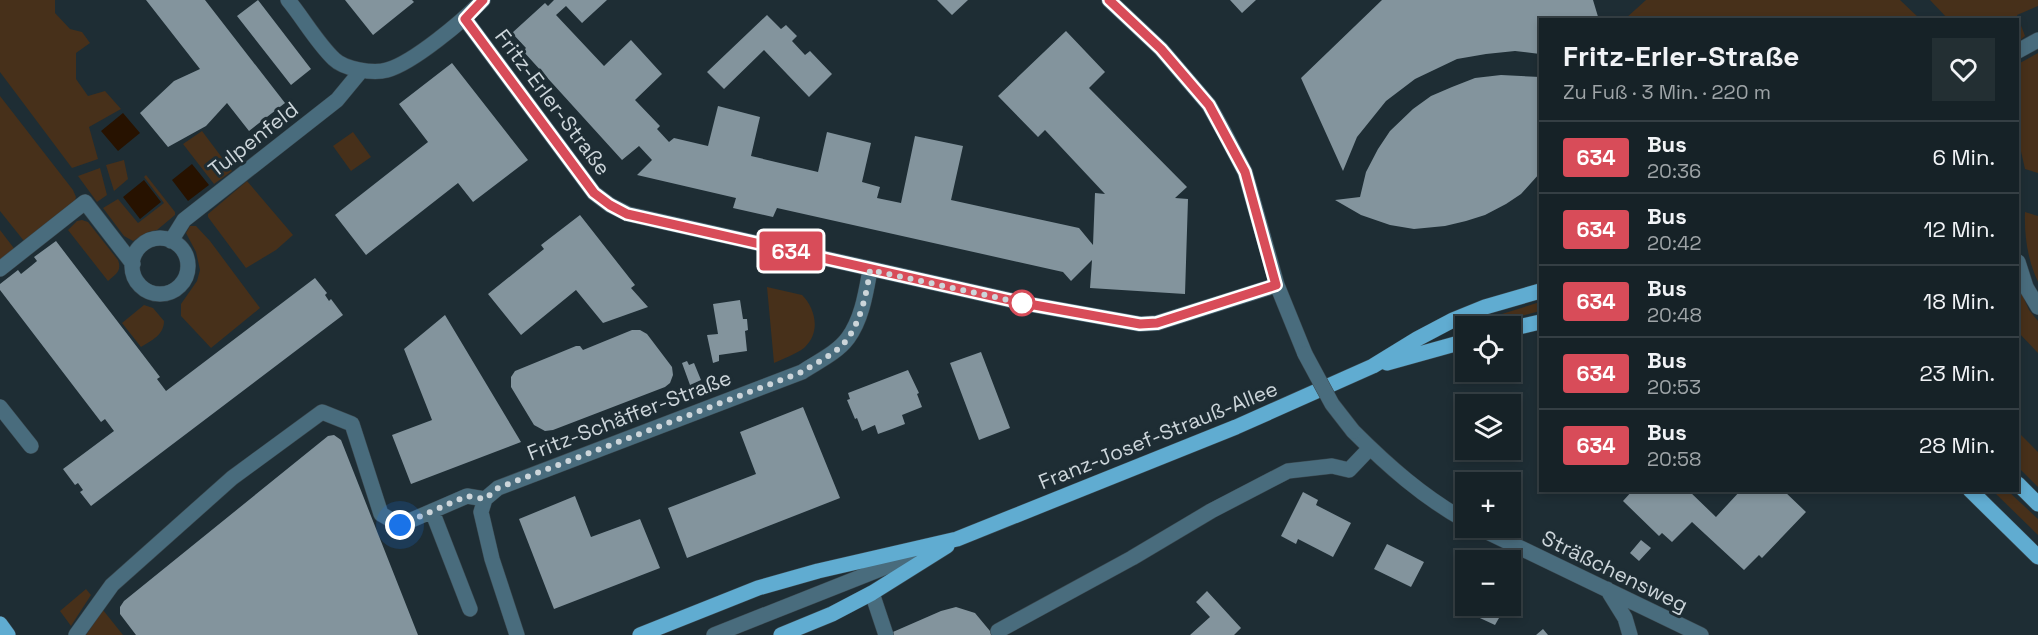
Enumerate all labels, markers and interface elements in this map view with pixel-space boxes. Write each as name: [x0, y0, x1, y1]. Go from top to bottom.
street label: Fritz-Erler-Straße: [489, 24, 617, 180]
text: Fritz-Erler-Straße: [1563, 38, 1799, 74]
button: heart: [1932, 38, 1995, 101]
text: Zu Fuß · 3 Min. · 220 m: [1563, 79, 1771, 105]
street label: Tulpenfeld: [202, 95, 304, 183]
text: Bus: [1647, 130, 1687, 158]
text: 6 Min.: [1932, 143, 1995, 171]
text: 634: [1576, 144, 1616, 171]
text: 20:36: [1647, 158, 1701, 184]
text: Bus: [1647, 202, 1687, 230]
text: 12 Min.: [1923, 215, 1995, 243]
text: 634: [1576, 216, 1616, 243]
text: 20:42: [1647, 230, 1702, 256]
line badge: 634: [756, 232, 826, 270]
text: 634: [771, 238, 811, 265]
text: Bus: [1647, 274, 1687, 302]
text: 18 Min.: [1923, 287, 1995, 315]
text: 634: [1576, 288, 1616, 315]
unlabelled marker: [1009, 290, 1035, 316]
text: 20:48: [1647, 302, 1702, 328]
map controls: [1455, 316, 1521, 616]
button: locate: [1455, 316, 1521, 382]
text: Bus: [1647, 346, 1687, 374]
text: 23 Min.: [1919, 359, 1995, 387]
text: 634: [1576, 360, 1616, 387]
street label: Fritz-Schäffer-Straße: [523, 364, 735, 466]
text: 20:53: [1647, 374, 1701, 400]
street label: Franz-Josef-Strauß-Allee: [1034, 375, 1282, 495]
button: layers: [1455, 394, 1521, 460]
text: Bus: [1647, 418, 1687, 446]
text: 28 Min.: [1919, 431, 1995, 459]
text: 634: [1576, 432, 1616, 459]
text: 20:58: [1647, 446, 1701, 472]
button: +: [1455, 472, 1521, 538]
your location: [385, 510, 415, 540]
street label: Sträßchensweg: [1537, 524, 1693, 618]
button: −: [1455, 550, 1521, 616]

